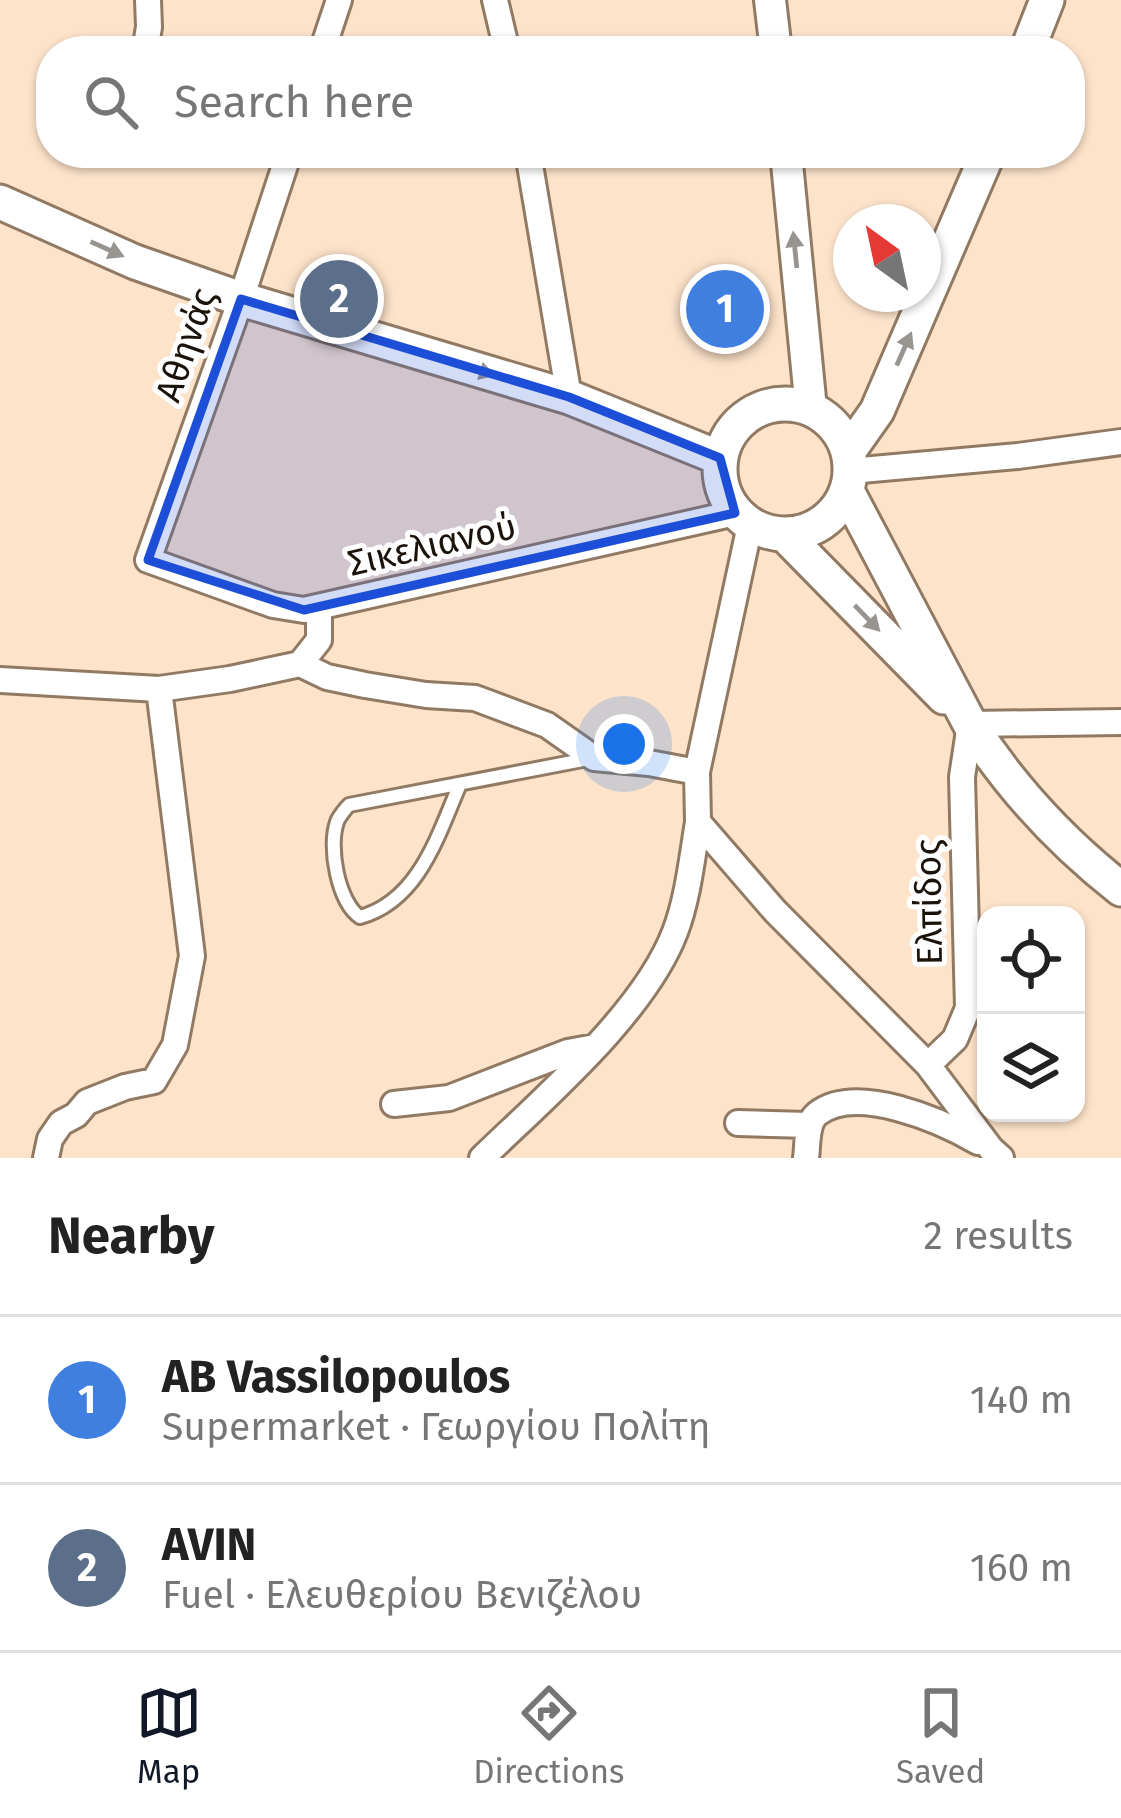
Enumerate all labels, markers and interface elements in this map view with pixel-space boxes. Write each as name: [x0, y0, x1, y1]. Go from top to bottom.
search box: [36, 36, 1085, 168]
icon: search: [78, 69, 144, 135]
text: Search here: [174, 75, 414, 129]
north arrow: [833, 204, 941, 312]
one-way arrow: [786, 231, 805, 269]
one-way arrow: [90, 240, 125, 260]
pin: 2: [300, 254, 378, 344]
pin: 1: [686, 264, 764, 354]
street label: Αθηνάς: [146, 282, 226, 408]
one-way arrow: [894, 332, 914, 367]
one-way arrow: [460, 362, 496, 380]
street label: Σικελιανού: [344, 504, 520, 586]
one-way arrow: [853, 604, 881, 632]
your location: [594, 714, 654, 774]
street label: Ελπίδος: [906, 838, 952, 966]
map controls: [977, 906, 1085, 1122]
button: locate: [977, 906, 1085, 1014]
button: layers: [977, 1014, 1085, 1122]
text: Nearby: [48, 1205, 214, 1267]
text: 2 results: [924, 1213, 1073, 1259]
text: AB Vassilopoulos: [162, 1350, 510, 1404]
text: 1: [78, 1377, 96, 1423]
text: 140 m: [970, 1377, 1073, 1423]
text: Supermarket · Γεωργίου Πολίτη: [162, 1404, 711, 1450]
text: AVIN: [162, 1518, 256, 1572]
text: 2: [77, 1545, 97, 1591]
text: 160 m: [970, 1545, 1073, 1591]
text: Fuel · Ελευθερίου Βενιζέλου: [162, 1572, 642, 1618]
tab: Map: [136, 1680, 202, 1792]
tab: Directions: [473, 1680, 625, 1792]
tab: Saved: [896, 1680, 985, 1792]

